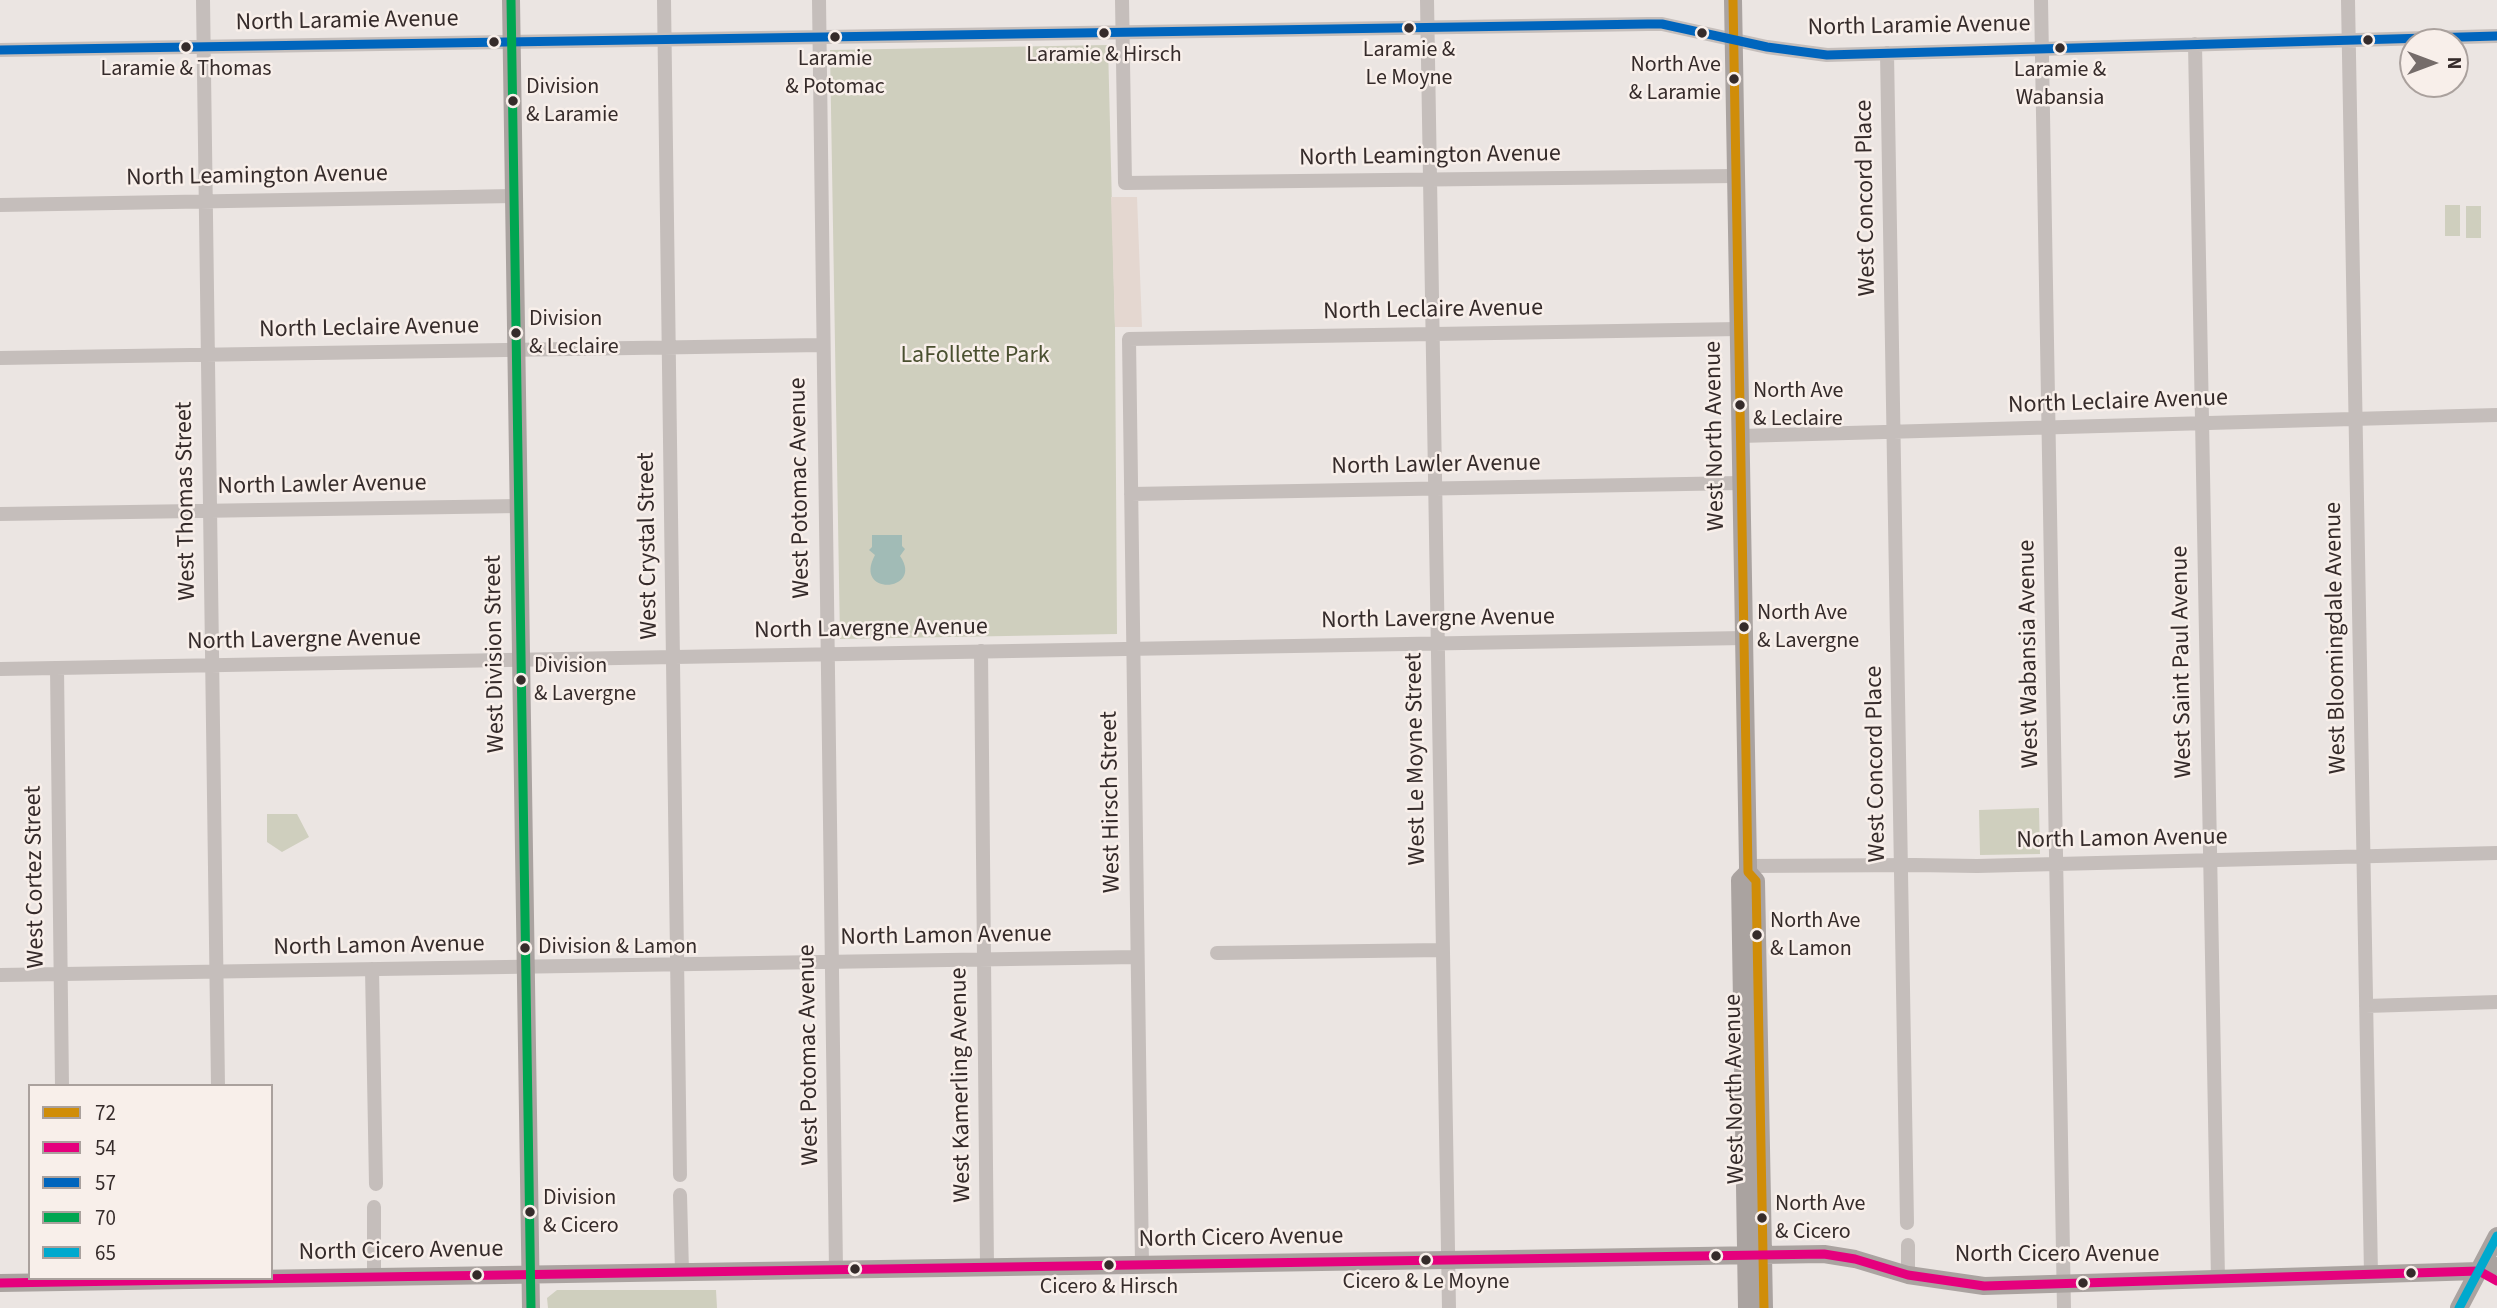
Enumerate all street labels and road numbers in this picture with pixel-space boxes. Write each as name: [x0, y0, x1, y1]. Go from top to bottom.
street label: North Laramie Avenue: [235, 6, 459, 38]
street label: North Laramie Avenue: [1807, 11, 2031, 43]
street label: West Concord Place: [1851, 99, 1883, 297]
street label: North Leamington Avenue: [1299, 140, 1561, 174]
street label: North Leamington Avenue: [126, 160, 388, 194]
street label: North Leclaire Avenue: [1323, 295, 1543, 327]
street label: North Leclaire Avenue: [259, 313, 479, 345]
street label: West North Avenue: [1700, 341, 1732, 531]
street label: West Potomac Avenue: [785, 377, 817, 599]
street label: North Leclaire Avenue: [2008, 385, 2228, 421]
street label: West Thomas Street: [171, 401, 203, 601]
street label: North Lawler Avenue: [1331, 450, 1541, 482]
street label: West Crystal Street: [633, 452, 665, 640]
street label: North Lawler Avenue: [217, 470, 427, 502]
street label: West Bloomingdale Avenue: [2320, 502, 2354, 774]
street label: West Wabansia Avenue: [2014, 539, 2046, 769]
street label: West Saint Paul Avenue: [2167, 545, 2199, 779]
street label: West Division Street: [480, 555, 512, 753]
street label: North Lavergne Avenue: [1321, 604, 1555, 636]
street label: North Lavergne Avenue: [754, 614, 988, 646]
street label: North Lavergne Avenue: [187, 625, 421, 657]
street label: West Le Moyne Street: [1401, 652, 1433, 866]
street label: West Concord Place: [1861, 665, 1893, 863]
street label: West Hirsch Street: [1096, 711, 1128, 893]
street label: West Cortez Street: [20, 785, 52, 969]
street label: North Lamon Avenue: [2016, 824, 2228, 856]
street label: North Lamon Avenue: [840, 921, 1052, 953]
street label: North Lamon Avenue: [273, 931, 485, 963]
street label: West Potomac Avenue: [794, 944, 826, 1166]
street label: West Kamerling Avenue: [946, 967, 978, 1203]
street label: West North Avenue: [1720, 994, 1752, 1184]
street label: North Cicero Avenue: [1138, 1223, 1344, 1255]
street label: North Cicero Avenue: [298, 1236, 504, 1268]
street label: North Cicero Avenue: [1955, 1242, 2159, 1270]

